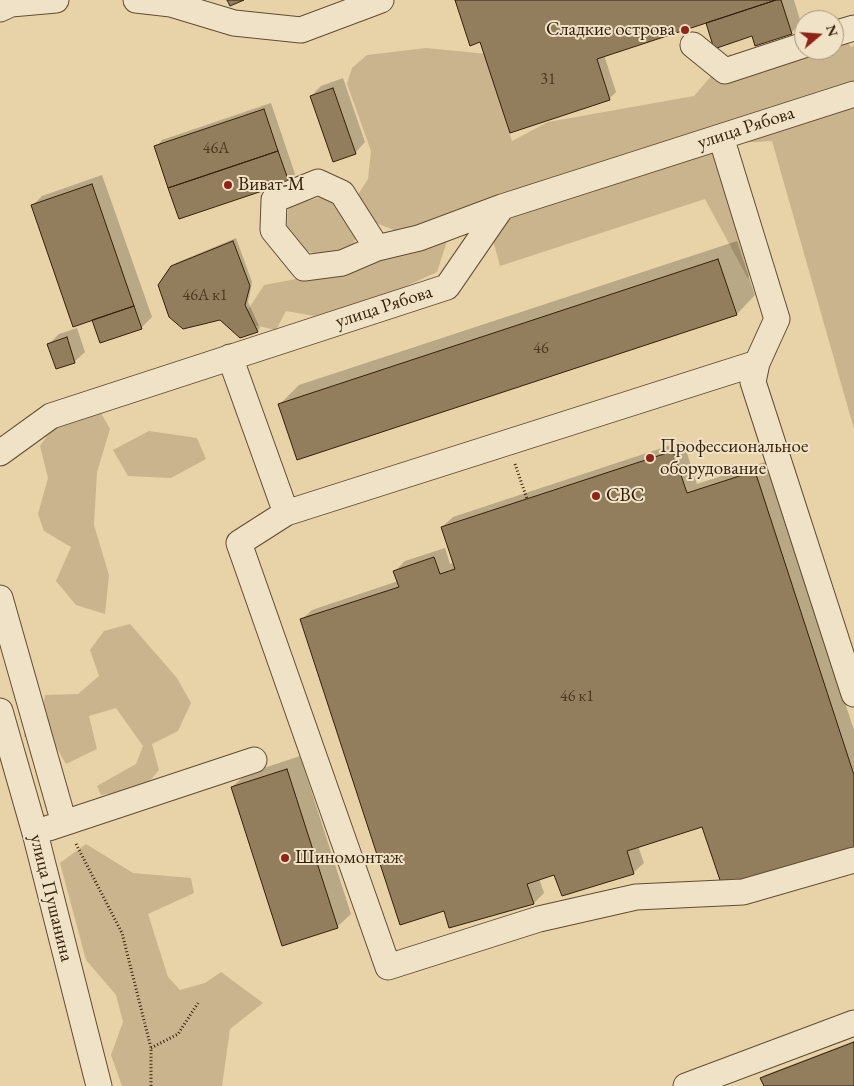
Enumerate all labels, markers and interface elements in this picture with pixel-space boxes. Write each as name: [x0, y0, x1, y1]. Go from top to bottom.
north arrow: [794, 10, 844, 60]
place label: Сладкие острова: [546, 19, 675, 41]
text: N: [822, 22, 843, 39]
marker: Сладкие острова: [679, 24, 691, 36]
house number: 31: [540, 70, 556, 90]
street label: улица Рябова: [695, 102, 797, 154]
house number: 46А: [203, 139, 229, 159]
place label: Виват-М: [238, 174, 305, 196]
marker: Виват-М: [222, 179, 234, 191]
street label: улица Рябова: [333, 281, 435, 333]
house number: 46А к1: [183, 286, 227, 306]
house number: 46: [533, 339, 549, 359]
place label: Профессиональное оборудование: [660, 436, 808, 480]
marker: Профессиональное оборудование: [644, 452, 656, 464]
place label: СВС: [606, 485, 644, 507]
marker: СВС: [590, 490, 602, 502]
house number: 46 к1: [560, 687, 594, 707]
street label: улица Пушанина: [24, 832, 78, 964]
place label: Шиномонтаж: [295, 847, 403, 869]
marker: Шиномонтаж: [279, 852, 291, 864]

